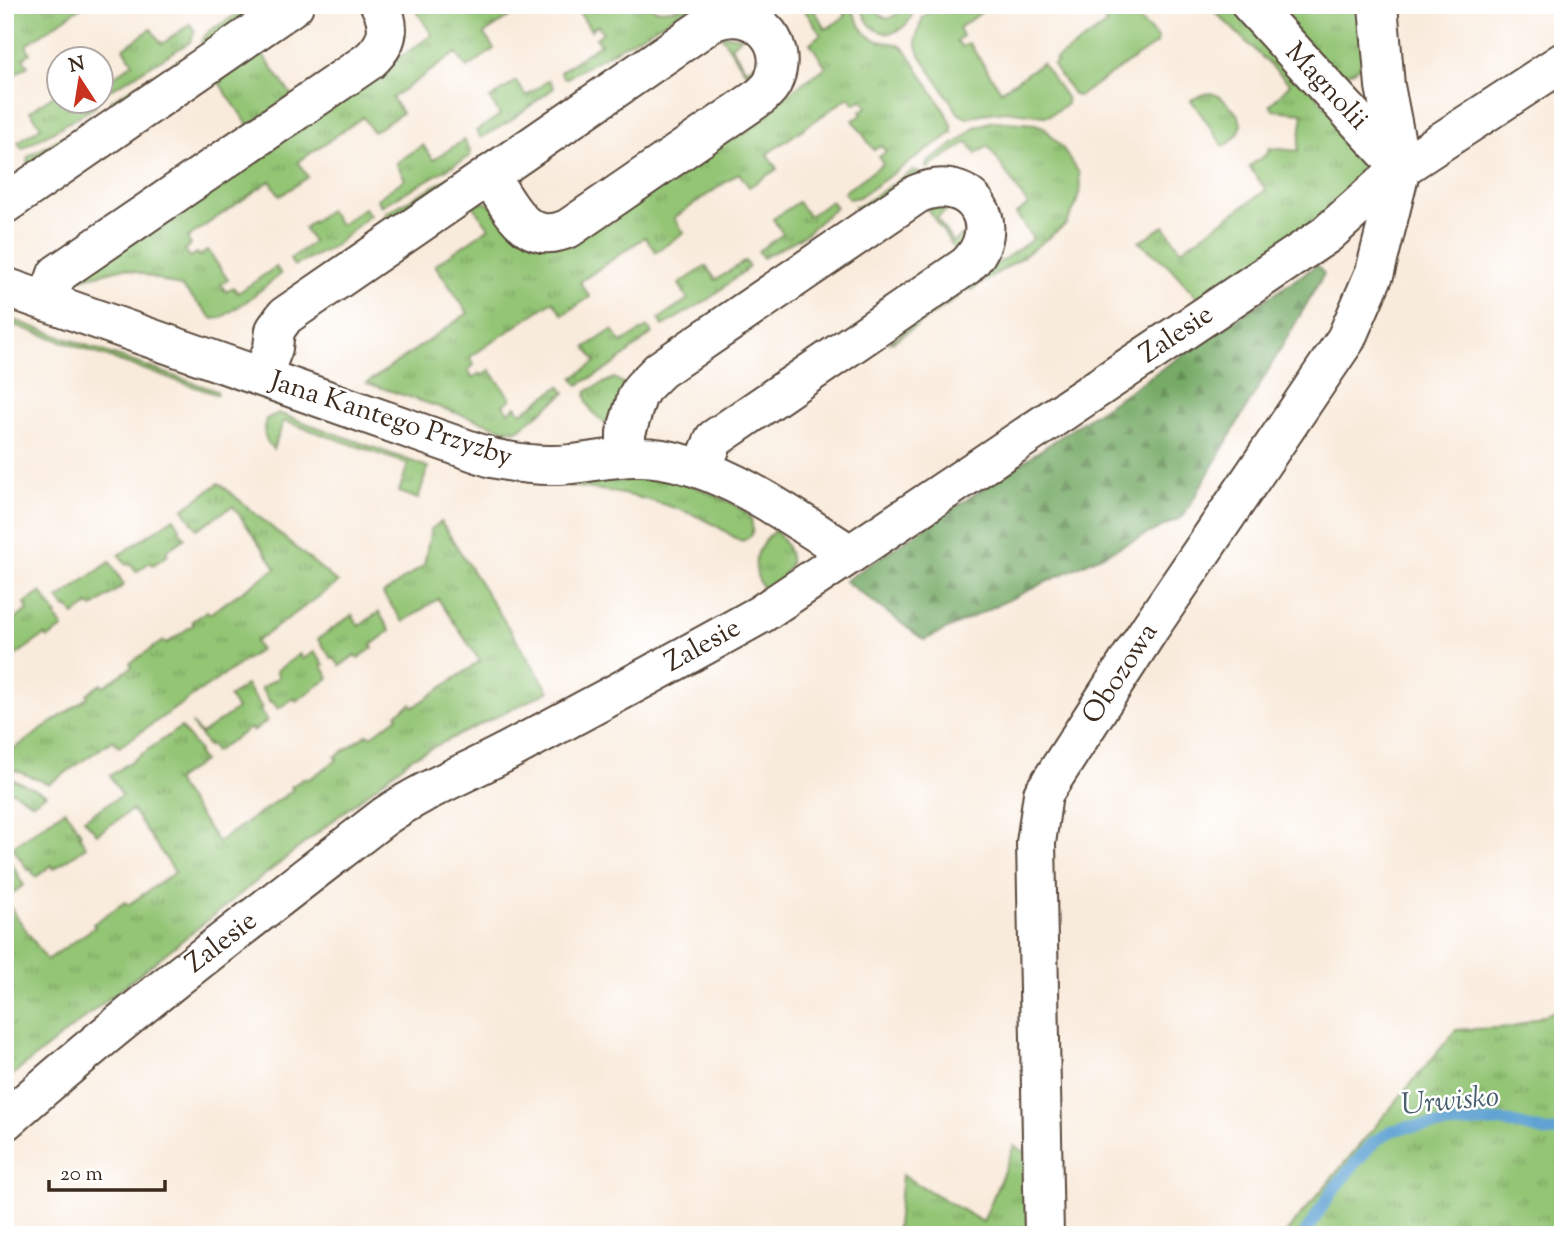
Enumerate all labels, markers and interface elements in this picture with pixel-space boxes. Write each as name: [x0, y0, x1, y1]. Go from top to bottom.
street label: Magnolii: [1275, 34, 1377, 140]
north arrow: [46, 46, 116, 116]
text: N: [67, 51, 87, 81]
street label: Zalesie: [1132, 296, 1222, 374]
street label: Jana Kantego Przyzby: [263, 361, 517, 478]
street label: Zalesie: [658, 609, 748, 683]
street label: Obozowa: [1073, 615, 1169, 732]
street label: Zalesie: [178, 902, 266, 984]
water label: Urwisko: [1399, 1076, 1501, 1128]
scale bar: [49, 1149, 164, 1193]
text: 20 m: [60, 1160, 103, 1190]

